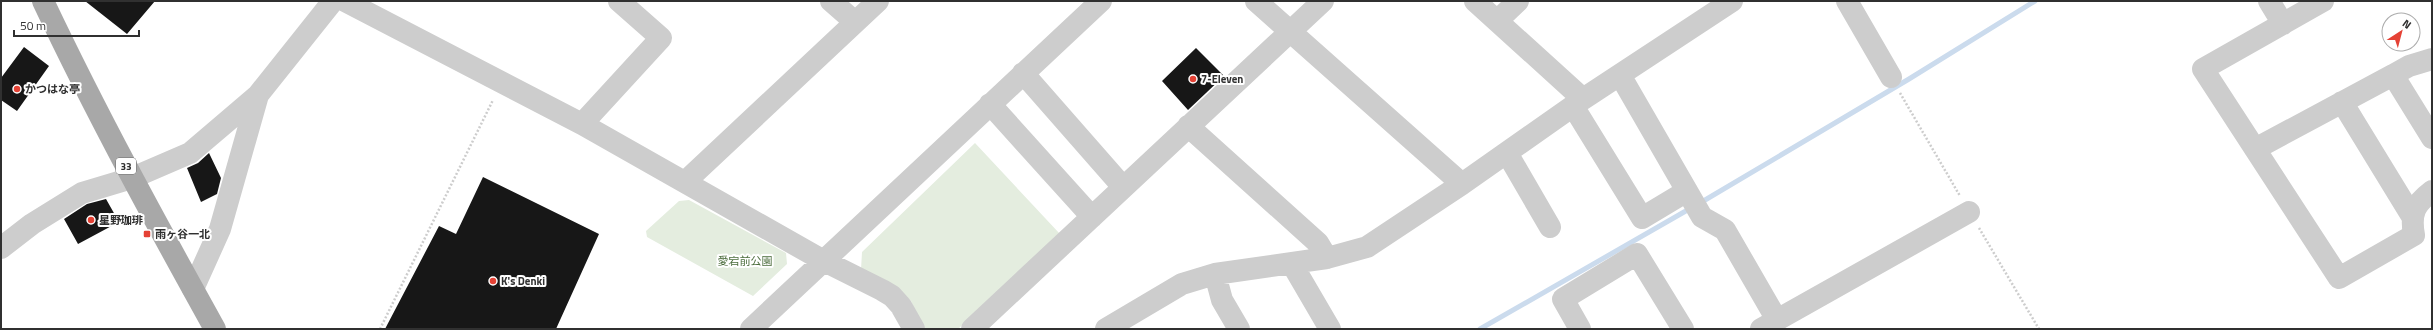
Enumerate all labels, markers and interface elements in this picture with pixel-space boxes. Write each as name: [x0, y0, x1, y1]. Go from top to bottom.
scale bar: [14, 12, 139, 38]
north arrow: [2381, 12, 2421, 52]
text: N: [2399, 15, 2415, 33]
text: 50 m: [20, 16, 46, 35]
place label: 7-Eleven: [1201, 71, 1243, 87]
marker: 7-Eleven: [1188, 74, 1198, 84]
place label: かつはな亭: [25, 81, 80, 97]
marker: かつはな亭: [12, 84, 22, 94]
road number: 33: [116, 158, 136, 174]
place label: 星野珈琲: [99, 212, 143, 228]
marker: 星野珈琲: [86, 215, 96, 225]
place label: 雨ヶ谷一北: [155, 226, 210, 242]
marker: 雨ヶ谷一北: [142, 229, 152, 239]
park label: 愛宕前公園: [718, 253, 773, 269]
place label: K's Denki: [501, 273, 545, 289]
marker: K's Denki: [488, 276, 498, 286]

